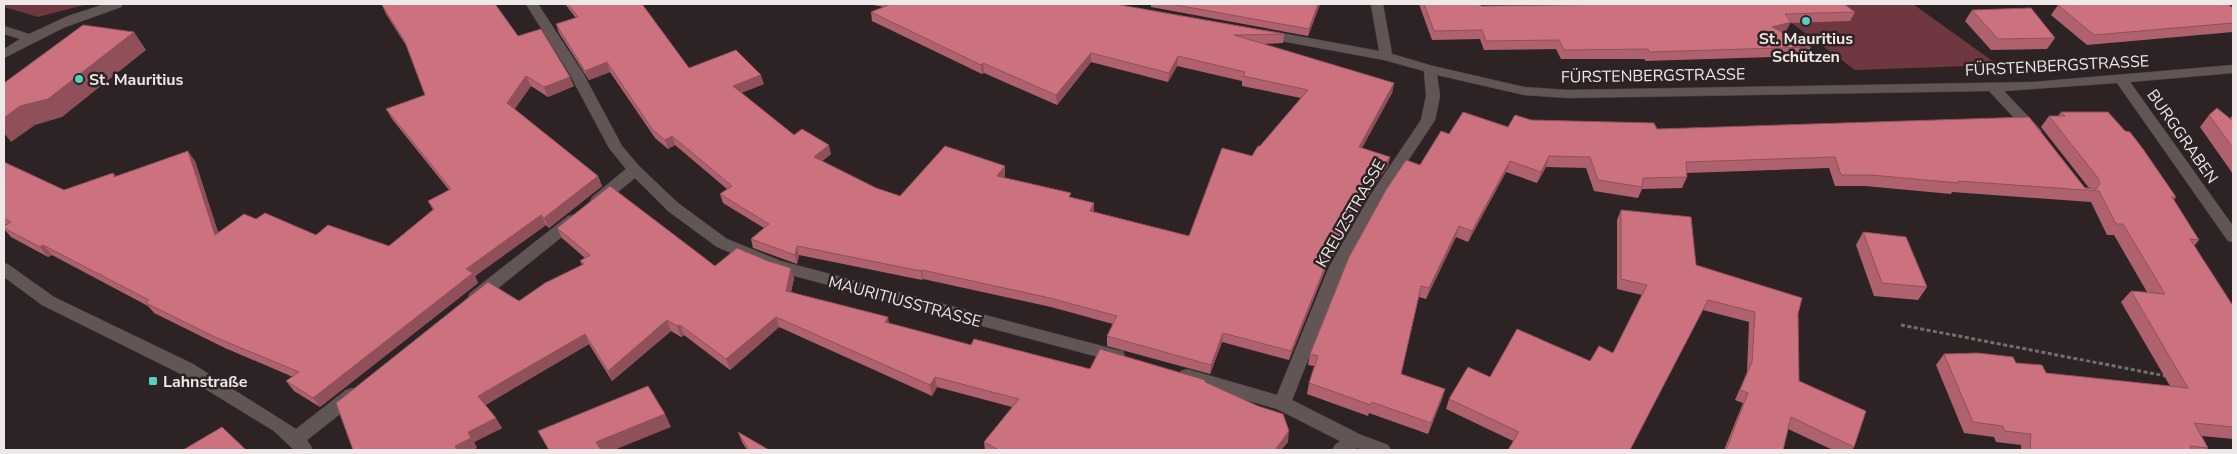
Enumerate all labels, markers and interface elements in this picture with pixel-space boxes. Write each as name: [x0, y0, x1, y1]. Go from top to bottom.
marker: St. Mauritius Schützen: [1800, 15, 1812, 27]
place label: St. Mauritius Schützen: [1759, 28, 1853, 68]
street label: FÜRSTENBERGSTRASSE: [1964, 50, 2150, 82]
street label: FÜRSTENBERGSTRASSE: [1561, 63, 1745, 89]
place label: St. Mauritius: [89, 69, 183, 91]
marker: St. Mauritius: [73, 73, 85, 85]
street label: BURGGRABEN: [2141, 85, 2223, 188]
street label: KREUZSTRASSE: [1311, 155, 1391, 272]
street label: MAURITIUSSTRASSE: [826, 271, 984, 333]
place label: Lahnstraße: [163, 371, 248, 393]
marker: Lahnstraße: [147, 375, 159, 387]

